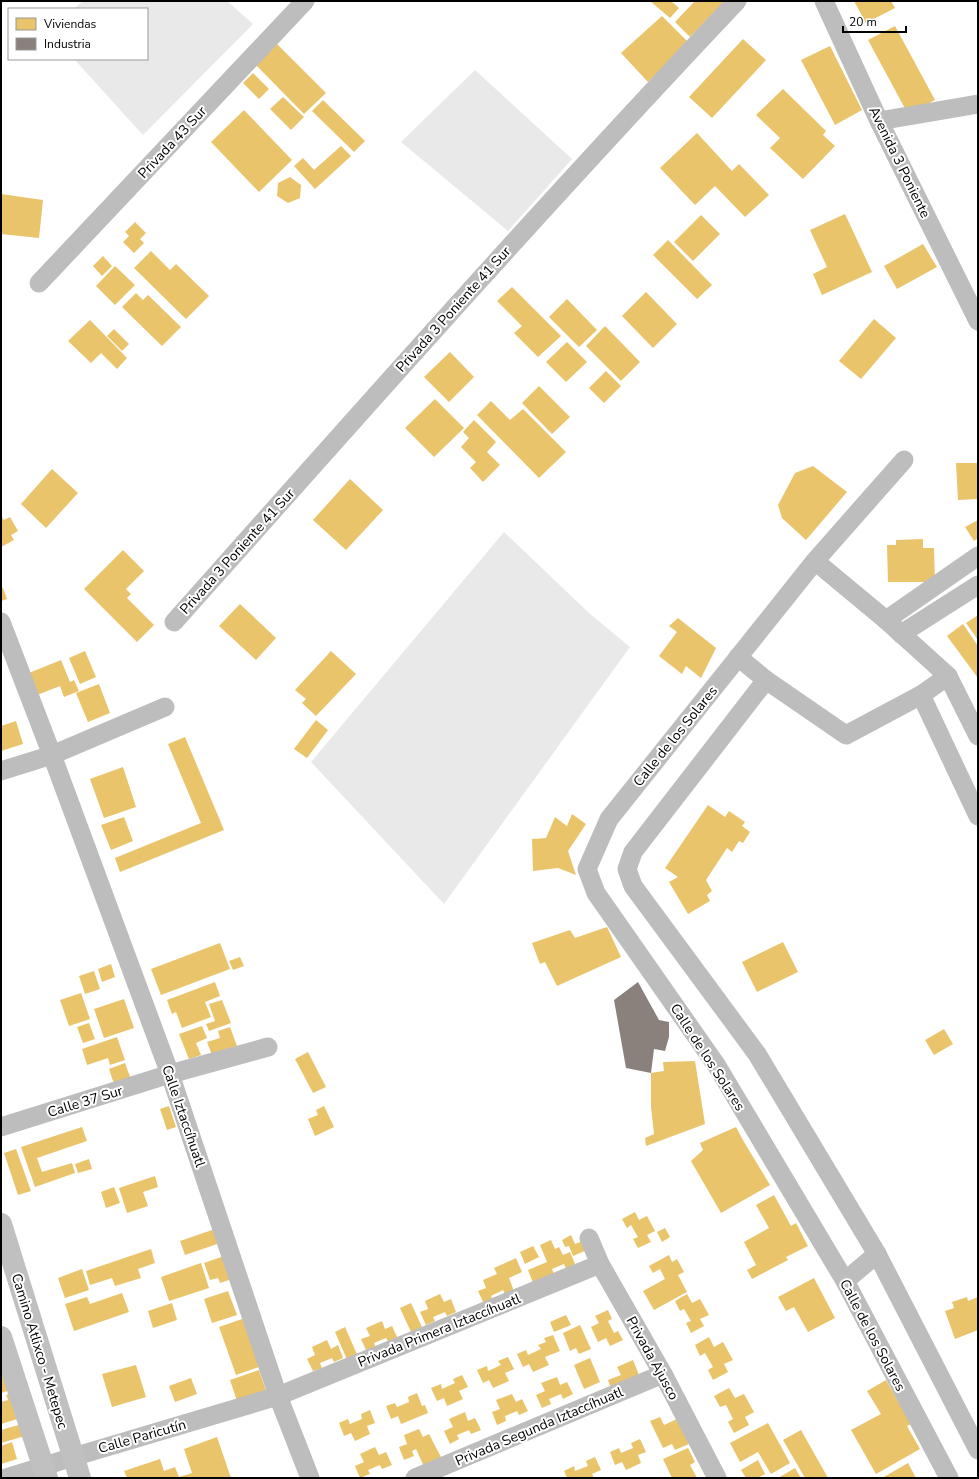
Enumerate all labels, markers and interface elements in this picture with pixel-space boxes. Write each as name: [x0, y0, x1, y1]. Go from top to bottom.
legend: [8, 8, 148, 60]
scale bar: [843, 8, 906, 34]
text: 20 m: [849, 14, 877, 30]
text: Viviendas: [43, 16, 97, 32]
text: Industria: [44, 36, 91, 52]
street label: Privada 43 Sur: [134, 102, 211, 183]
street label: Avenida 3 Poniente: [864, 103, 935, 221]
street label: Privada 3 Poniente 41 Sur: [392, 242, 515, 376]
street label: Privada 3 Poniente 41 Sur: [176, 484, 299, 618]
street label: Calle de los Solares: [629, 682, 722, 791]
street label: Calle de los Solares: [666, 1000, 750, 1115]
street label: Calle Iztaccíhuatl: [157, 1063, 210, 1171]
street label: Calle 37 Sur: [45, 1081, 125, 1122]
street label: Camino Atlixco - Metepec: [7, 1271, 72, 1432]
street label: Calle de los Solares: [835, 1276, 910, 1395]
street label: Privada Primera Iztaccíhuatl: [355, 1289, 524, 1372]
street label: Privada Ajusco: [622, 1313, 683, 1404]
street label: Privada Segunda Iztaccíhuatl: [452, 1382, 627, 1471]
street label: Calle Paricutín: [96, 1415, 188, 1458]

